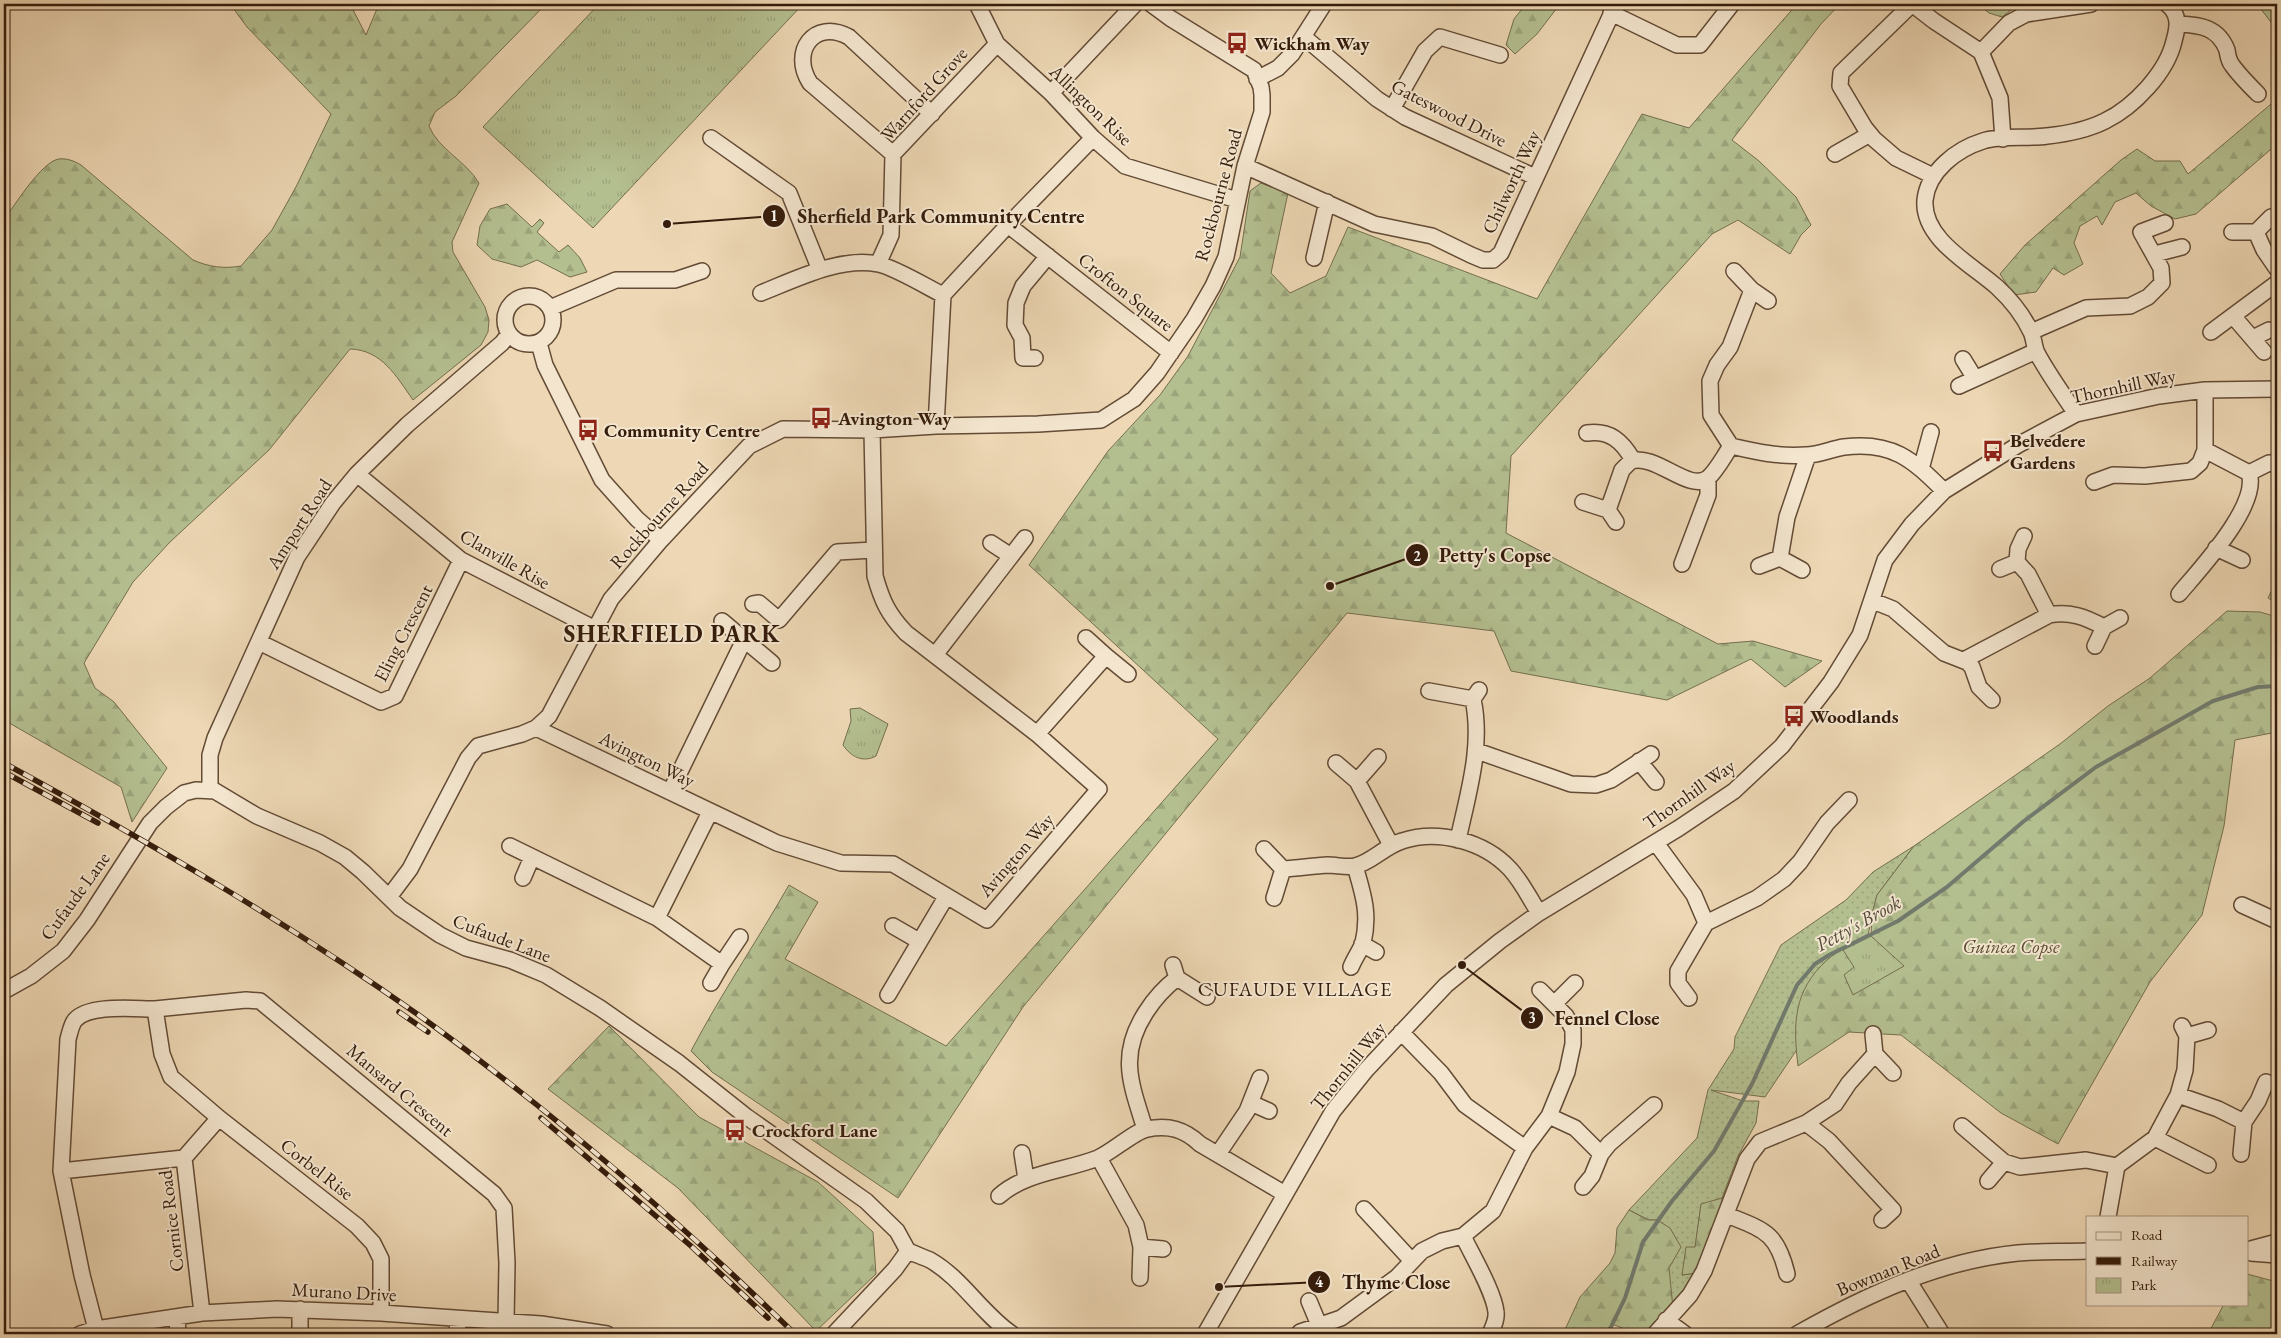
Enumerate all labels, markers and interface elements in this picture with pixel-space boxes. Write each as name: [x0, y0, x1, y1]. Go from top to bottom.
bus stop icon: Wickham Way: [1224, 30, 1250, 56]
place label: Wickham Way: [1254, 31, 1370, 56]
street label: Warnford Grove: [875, 42, 973, 146]
street label: Allington Rise: [1043, 58, 1138, 151]
street label: Gateswood Drive: [1387, 73, 1511, 153]
street label: Rockbourne Road: [1188, 126, 1248, 264]
street label: Chilworth Way: [1476, 126, 1546, 238]
callout: Sherfield Park Community Centre: [762, 198, 1094, 233]
text: Sherfield Park Community Centre: [797, 203, 1085, 229]
text: 1: [770, 206, 778, 225]
street label: Crofton Square: [1073, 247, 1179, 337]
street label: Thornhill Way: [2068, 363, 2179, 409]
bus stop icon: Avington Way: [808, 405, 834, 431]
place label: Avington Way: [837, 406, 952, 431]
bus stop icon: Community Centre: [575, 417, 601, 443]
place label: Community Centre: [604, 418, 760, 443]
place label: Belvedere Gardens: [2010, 428, 2085, 475]
bus stop icon: Belvedere Gardens: [1980, 438, 2006, 464]
street label: Rockbourne Road: [604, 456, 714, 574]
street label: Amport Road: [260, 474, 338, 575]
street label: Clanville Rise: [455, 523, 555, 595]
callout: Petty's Copse: [1404, 538, 1561, 573]
text: Petty's Copse: [1439, 542, 1551, 568]
text: 2: [1413, 546, 1421, 565]
street label: Eling Crescent: [368, 580, 438, 686]
district label: SHERFIELD PARK: [563, 618, 781, 649]
bus stop icon: Woodlands: [1781, 703, 1807, 729]
place label: Woodlands: [1810, 704, 1899, 729]
street label: Avington Way: [594, 725, 700, 793]
street label: Thornhill Way: [1638, 753, 1740, 835]
street label: Avington Way: [972, 807, 1060, 903]
street label: Cufaude Lane: [34, 847, 116, 945]
water label: Petty's Brook: [1810, 889, 1906, 957]
street label: Cufaude Lane: [449, 908, 555, 968]
park label: Guinea Copse: [1963, 934, 2060, 959]
district label: CUFAUDE VILLAGE: [1198, 976, 1392, 1002]
callout: Fennel Close: [1520, 1000, 1670, 1035]
text: Fennel Close: [1554, 1005, 1660, 1031]
text: 3: [1528, 1008, 1536, 1027]
street label: Thornhill Way: [1305, 1016, 1392, 1115]
street label: Mansard Crescent: [341, 1038, 459, 1142]
bus stop icon: Crockford Lane: [722, 1117, 748, 1143]
place label: Crockford Lane: [752, 1118, 877, 1143]
street label: Corbel Rise: [275, 1133, 359, 1205]
street label: Cornice Road: [152, 1168, 190, 1273]
legend: [2086, 1216, 2248, 1306]
text: Road: [2131, 1225, 2163, 1244]
street label: Bowman Road: [1833, 1238, 1944, 1302]
text: Railway: [2131, 1251, 2178, 1270]
callout: Thyme Close: [1307, 1264, 1460, 1299]
text: Thyme Close: [1342, 1269, 1450, 1295]
text: 4: [1315, 1272, 1324, 1291]
text: Park: [2131, 1275, 2158, 1294]
street label: Murano Drive: [291, 1277, 397, 1307]

